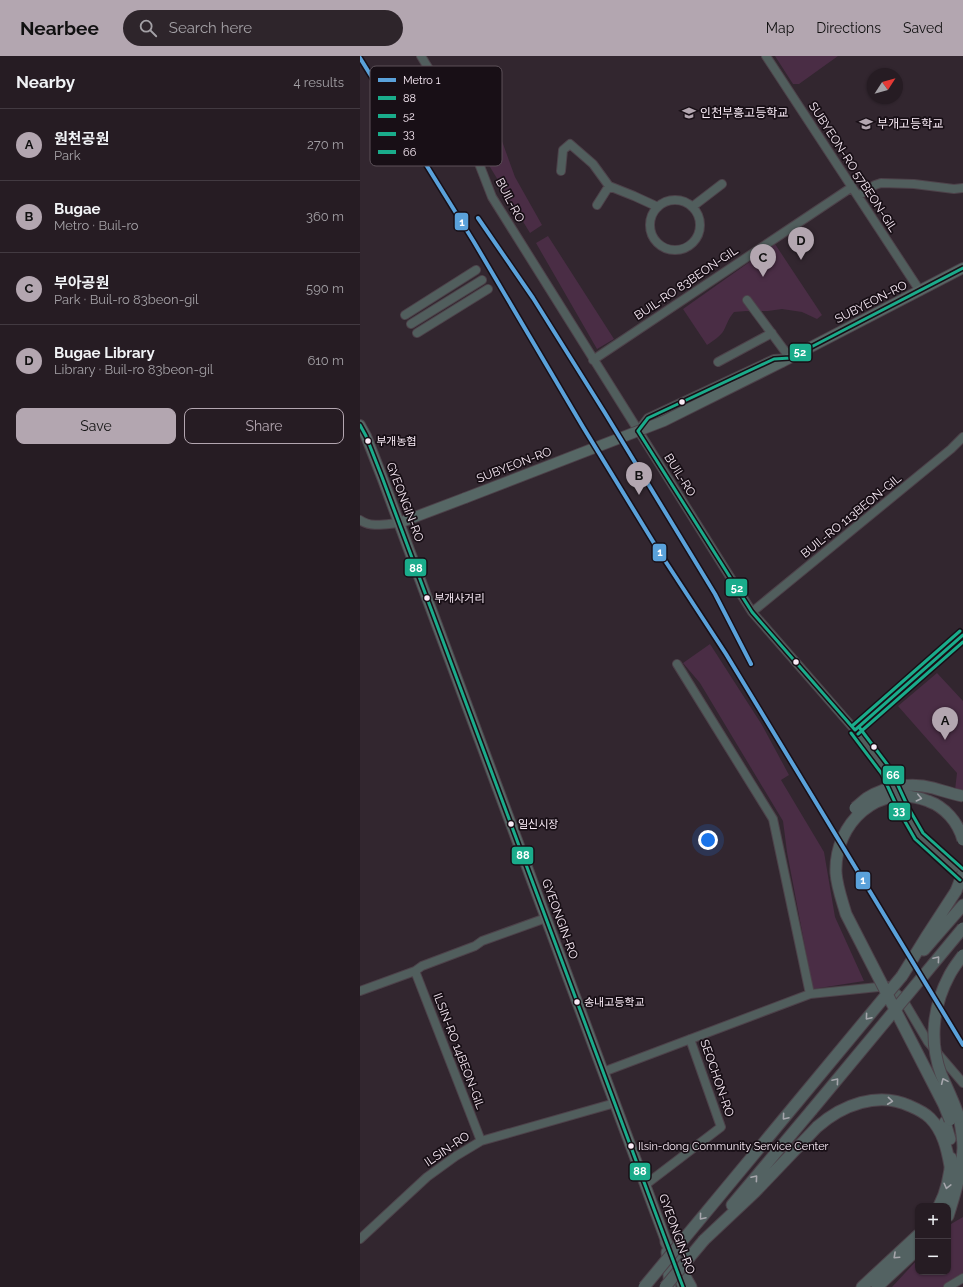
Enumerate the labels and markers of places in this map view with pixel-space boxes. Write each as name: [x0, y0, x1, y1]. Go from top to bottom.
school or university icon: 인천부흥고등학교: [681, 105, 697, 121]
place label: 인천부흥고등학교: [700, 106, 788, 120]
school or university icon: 부개고등학교: [858, 116, 874, 132]
place label: 부개고등학교: [877, 117, 943, 131]
pin: D: [788, 227, 814, 260]
pin: C: [750, 244, 776, 277]
unlabelled marker: [677, 397, 687, 407]
place label: 부개농협: [376, 435, 416, 448]
marker: 부개농협: [363, 436, 373, 446]
pin: B: [626, 462, 652, 495]
place label: 부개사거리: [434, 592, 485, 605]
marker: 부개사거리: [422, 593, 432, 603]
unlabelled marker: [791, 657, 801, 667]
pin: A: [932, 707, 958, 740]
unlabelled marker: [869, 742, 879, 752]
place label: 일신시장: [518, 818, 558, 831]
marker: 일신시장: [506, 819, 516, 829]
place label: 송내고등학교: [584, 996, 645, 1009]
marker: 송내고등학교: [572, 997, 582, 1007]
place label: Ilsin-dong Community Service Center: [638, 1140, 829, 1153]
marker: Ilsin-dong Community Service Center: [626, 1141, 636, 1151]

